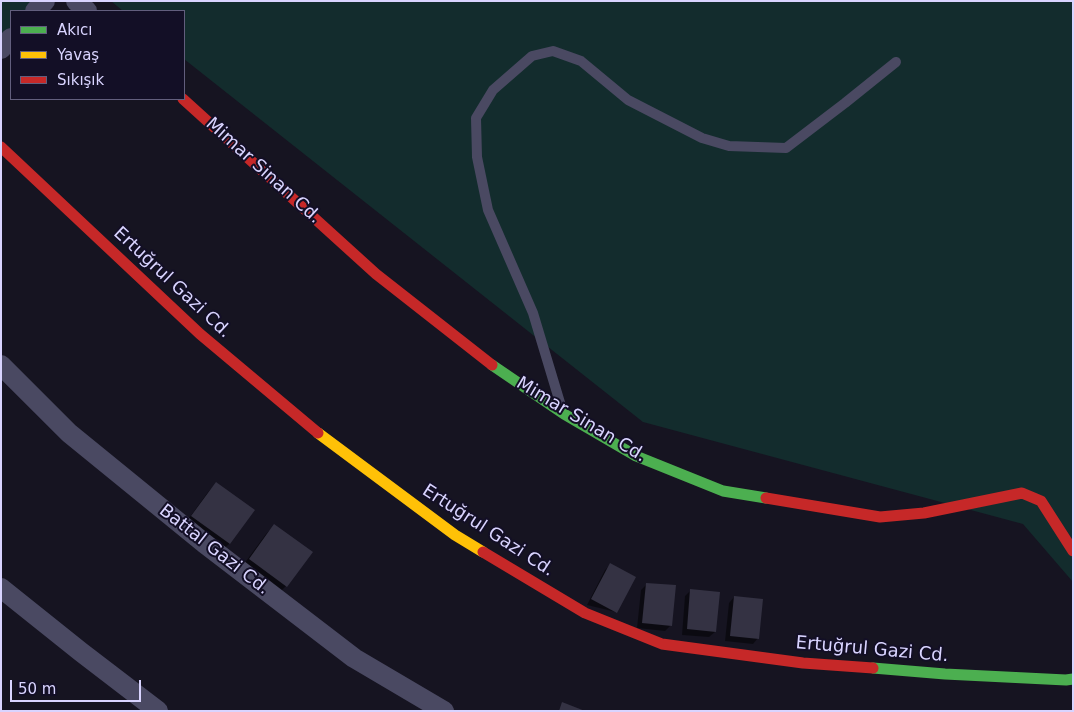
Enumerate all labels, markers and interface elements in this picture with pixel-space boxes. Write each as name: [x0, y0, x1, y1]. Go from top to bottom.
legend: [10, 10, 185, 100]
text: Akıcı: [57, 21, 93, 39]
text: Yavaş: [57, 46, 99, 64]
text: Sıkışık: [57, 71, 104, 89]
street label: Mimar Sinan Cd.: [201, 113, 325, 229]
street label: Ertuğrul Gazi Cd.: [109, 223, 235, 343]
street label: Mimar Sinan Cd.: [512, 373, 650, 467]
street label: Ertuğrul Gazi Cd.: [418, 480, 558, 582]
street label: Battal Gazi Cd.: [155, 500, 273, 600]
street label: Ertuğrul Gazi Cd.: [795, 633, 949, 667]
scale bar: [12, 670, 144, 702]
text: 50 m: [18, 680, 56, 698]

